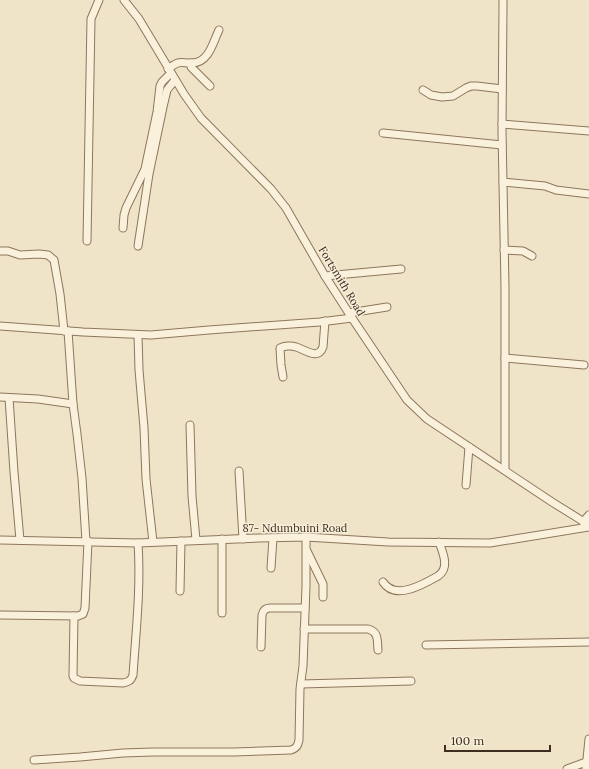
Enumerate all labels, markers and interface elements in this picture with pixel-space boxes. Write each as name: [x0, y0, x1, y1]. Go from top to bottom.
street label: Fortsmith Road: [316, 244, 369, 319]
street label: 87- Ndumbuini Road: [243, 521, 348, 535]
scale bar: [445, 727, 550, 753]
text: 100 m: [451, 733, 484, 748]

